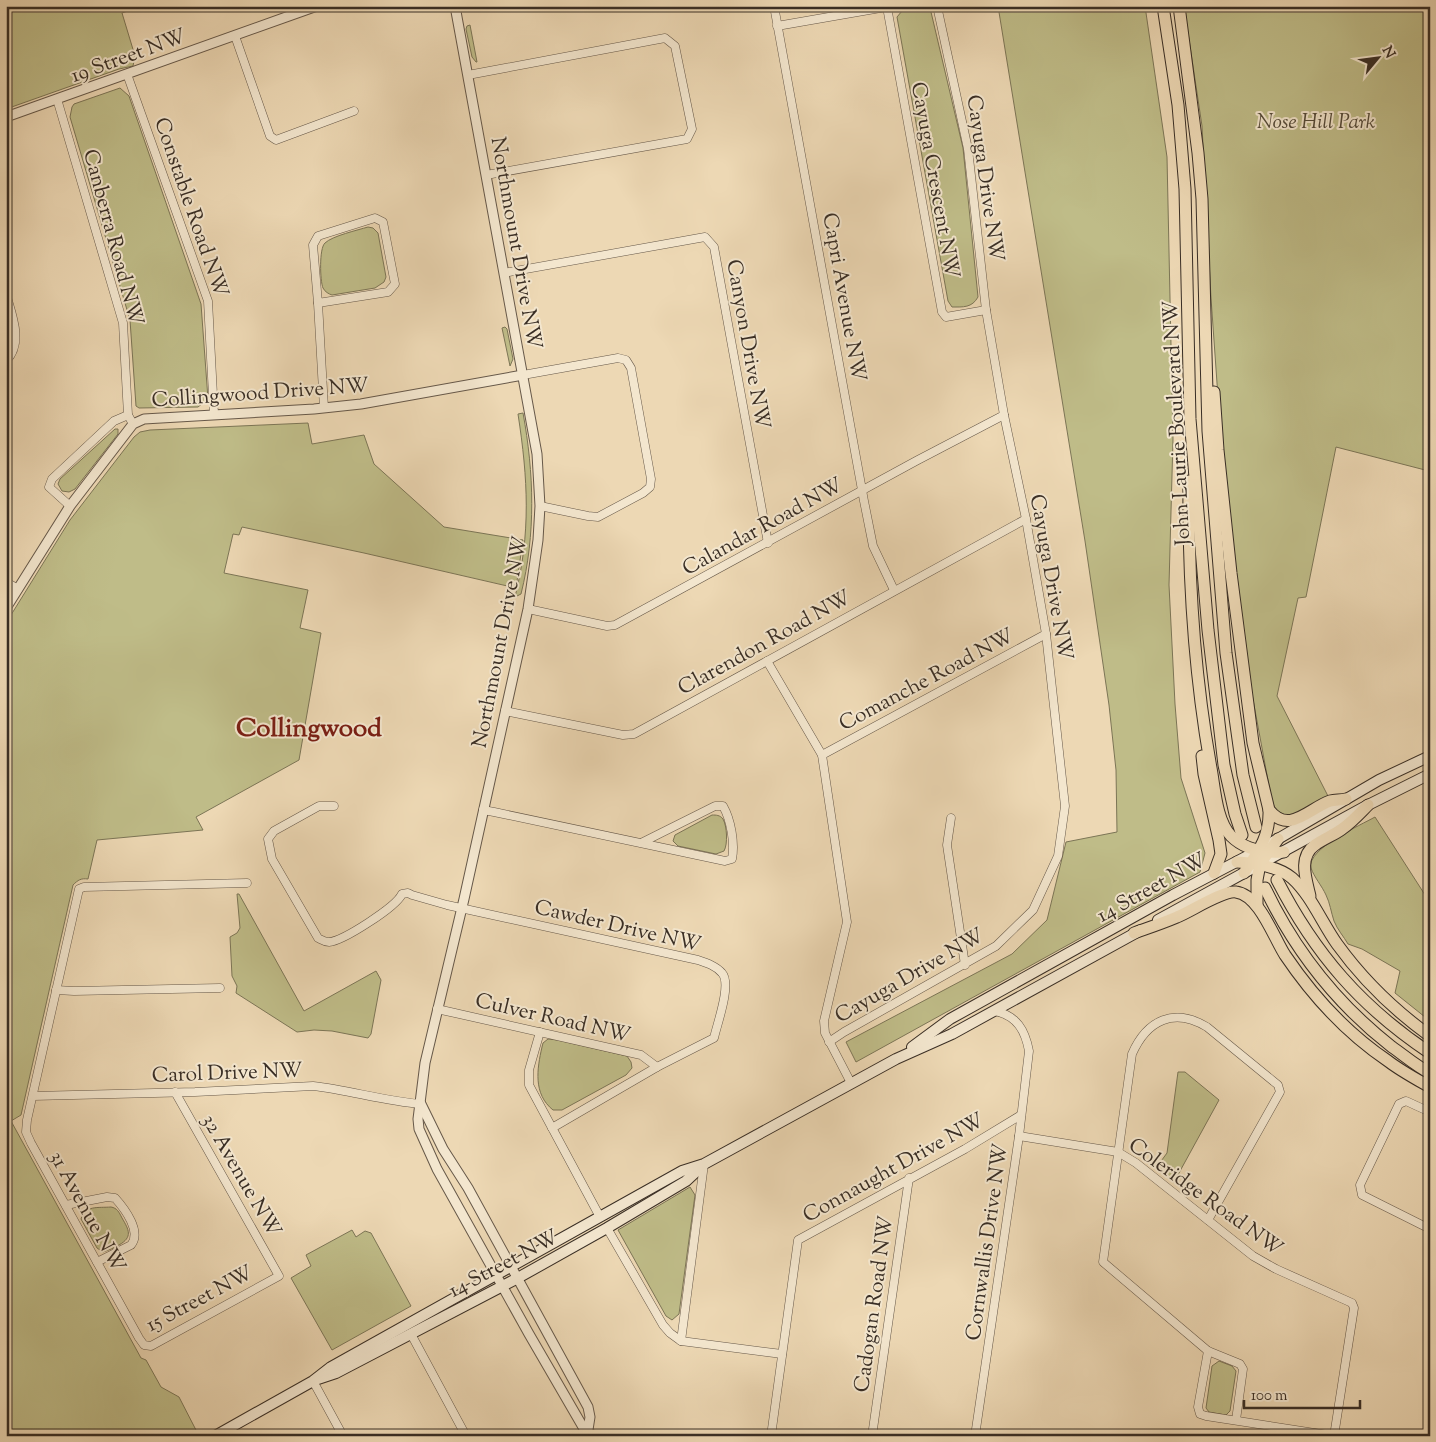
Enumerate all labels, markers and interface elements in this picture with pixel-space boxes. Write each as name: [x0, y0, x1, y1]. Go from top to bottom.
street label: 19 Street NW: [67, 22, 190, 92]
north arrow: [1354, 32, 1404, 82]
text: N: [1376, 43, 1399, 62]
street label: Cayuga Crescent NW: [902, 80, 966, 281]
street label: Cayuga Drive NW: [957, 93, 1011, 264]
park label: Nose Hill Park: [1257, 108, 1376, 138]
street label: Constable Road NW: [145, 114, 235, 302]
street label: Northmount Drive NW: [482, 135, 548, 352]
street label: Canberra Road NW: [74, 146, 150, 329]
street label: Capri Avenue NW: [813, 211, 873, 384]
street label: Canyon Drive NW: [717, 257, 777, 431]
street label: John Laurie Boulevard NW: [1157, 300, 1199, 547]
street label: Collingwood Drive NW: [151, 371, 370, 417]
street label: Calandar Road NW: [677, 471, 849, 584]
street label: Cayuga Drive NW: [1021, 492, 1079, 663]
street label: Northmount Drive NW: [466, 534, 536, 751]
street label: Clarendon Road NW: [673, 584, 857, 704]
street label: Comanche Road NW: [834, 622, 1020, 740]
district label: Collingwood: [236, 711, 382, 748]
street label: 14 Street NW: [1092, 846, 1212, 931]
street label: Cawder Drive NW: [531, 893, 704, 961]
street label: Cayuga Drive NW: [830, 922, 990, 1032]
street label: Culver Road NW: [472, 986, 633, 1051]
street label: Carol Drive NW: [151, 1056, 303, 1092]
street label: Connaught Drive NW: [798, 1106, 990, 1231]
street label: 32 Avenue NW: [193, 1109, 288, 1243]
street label: Coleridge Road NW: [1121, 1131, 1288, 1264]
street label: Cornwallis Drive NW: [959, 1142, 1017, 1343]
street label: 31 Avenue NW: [40, 1146, 132, 1278]
street label: Cadogan Road NW: [848, 1214, 902, 1394]
street label: 14 Street NW: [443, 1223, 564, 1306]
street label: 15 Street NW: [141, 1259, 259, 1341]
scale bar: [1244, 1377, 1360, 1409]
text: 100 m: [1251, 1386, 1288, 1407]

